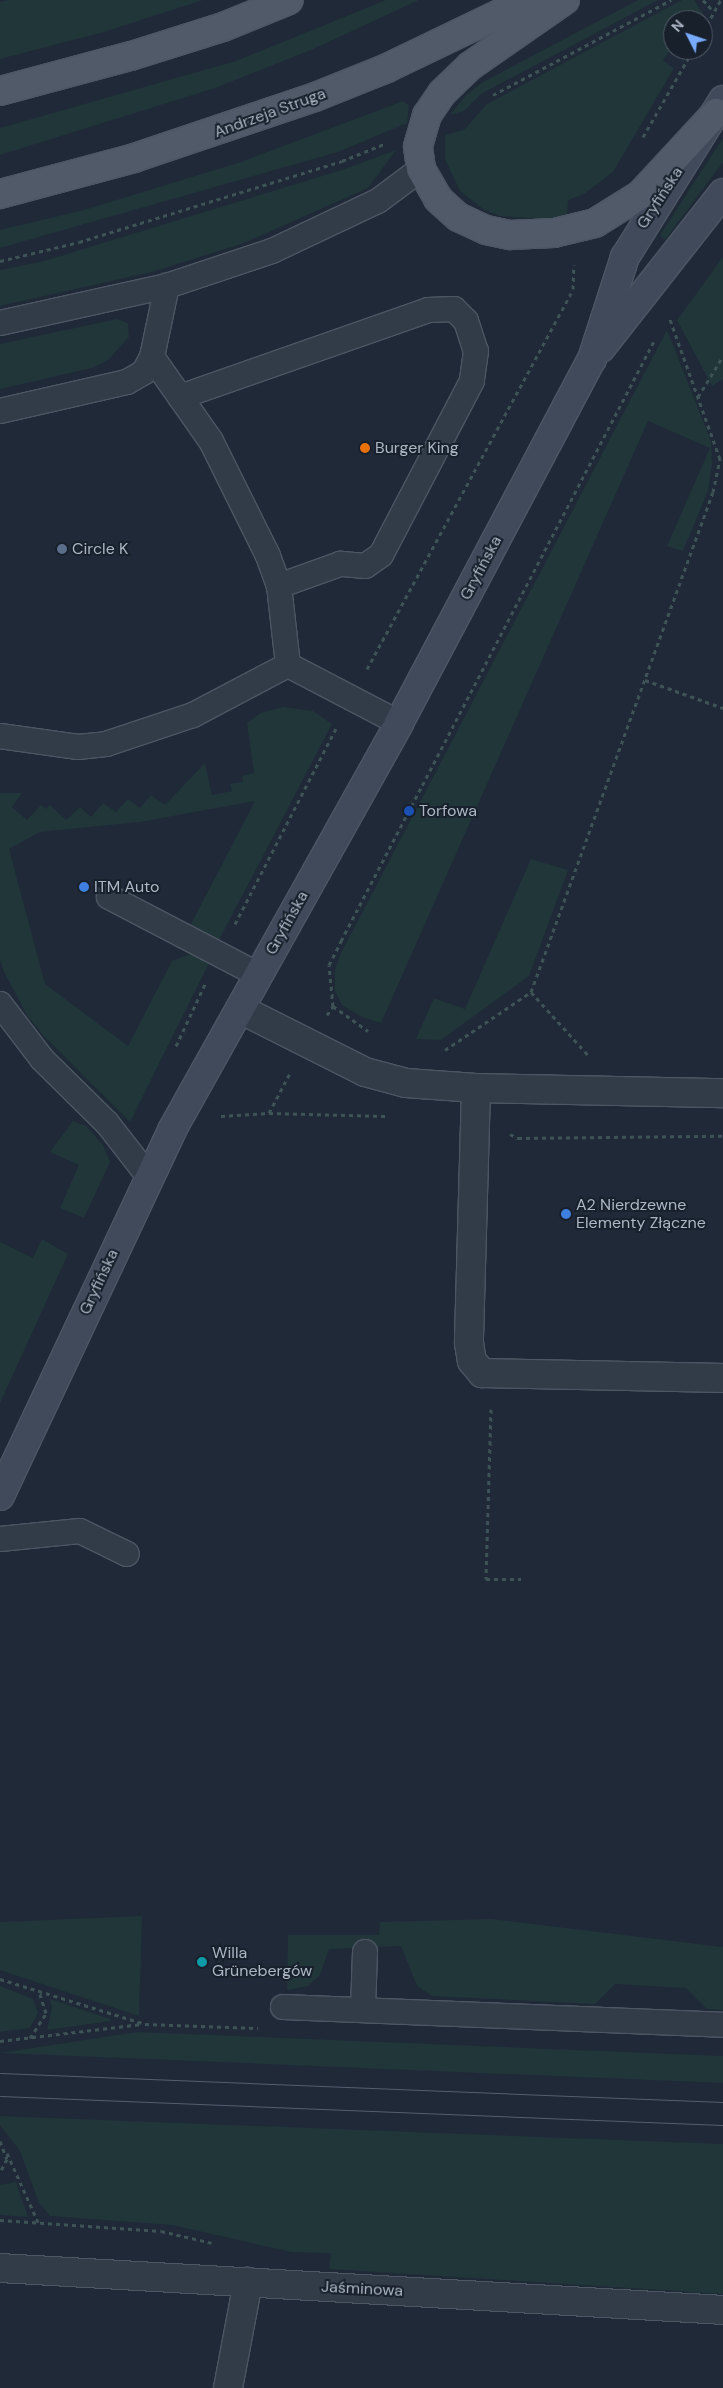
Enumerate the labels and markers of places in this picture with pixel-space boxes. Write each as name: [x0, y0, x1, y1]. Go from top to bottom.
place label: Burger King: [375, 438, 459, 458]
marker: Burger King: [359, 442, 371, 454]
place label: Circle K: [72, 539, 128, 559]
marker: Circle K: [56, 543, 68, 555]
place label: Torfowa: [419, 801, 477, 821]
marker: Torfowa: [403, 805, 415, 817]
place label: ITM Auto: [94, 877, 160, 897]
marker: ITM Auto: [78, 881, 90, 893]
place label: A2 Nierdzewne Elementy Złączne: [576, 1195, 706, 1233]
marker: A2 Nierdzewne Elementy Złączne: [560, 1208, 572, 1220]
place label: Willa Grünebergów: [212, 1943, 312, 1981]
marker: Willa Grünebergów: [196, 1956, 208, 1968]

